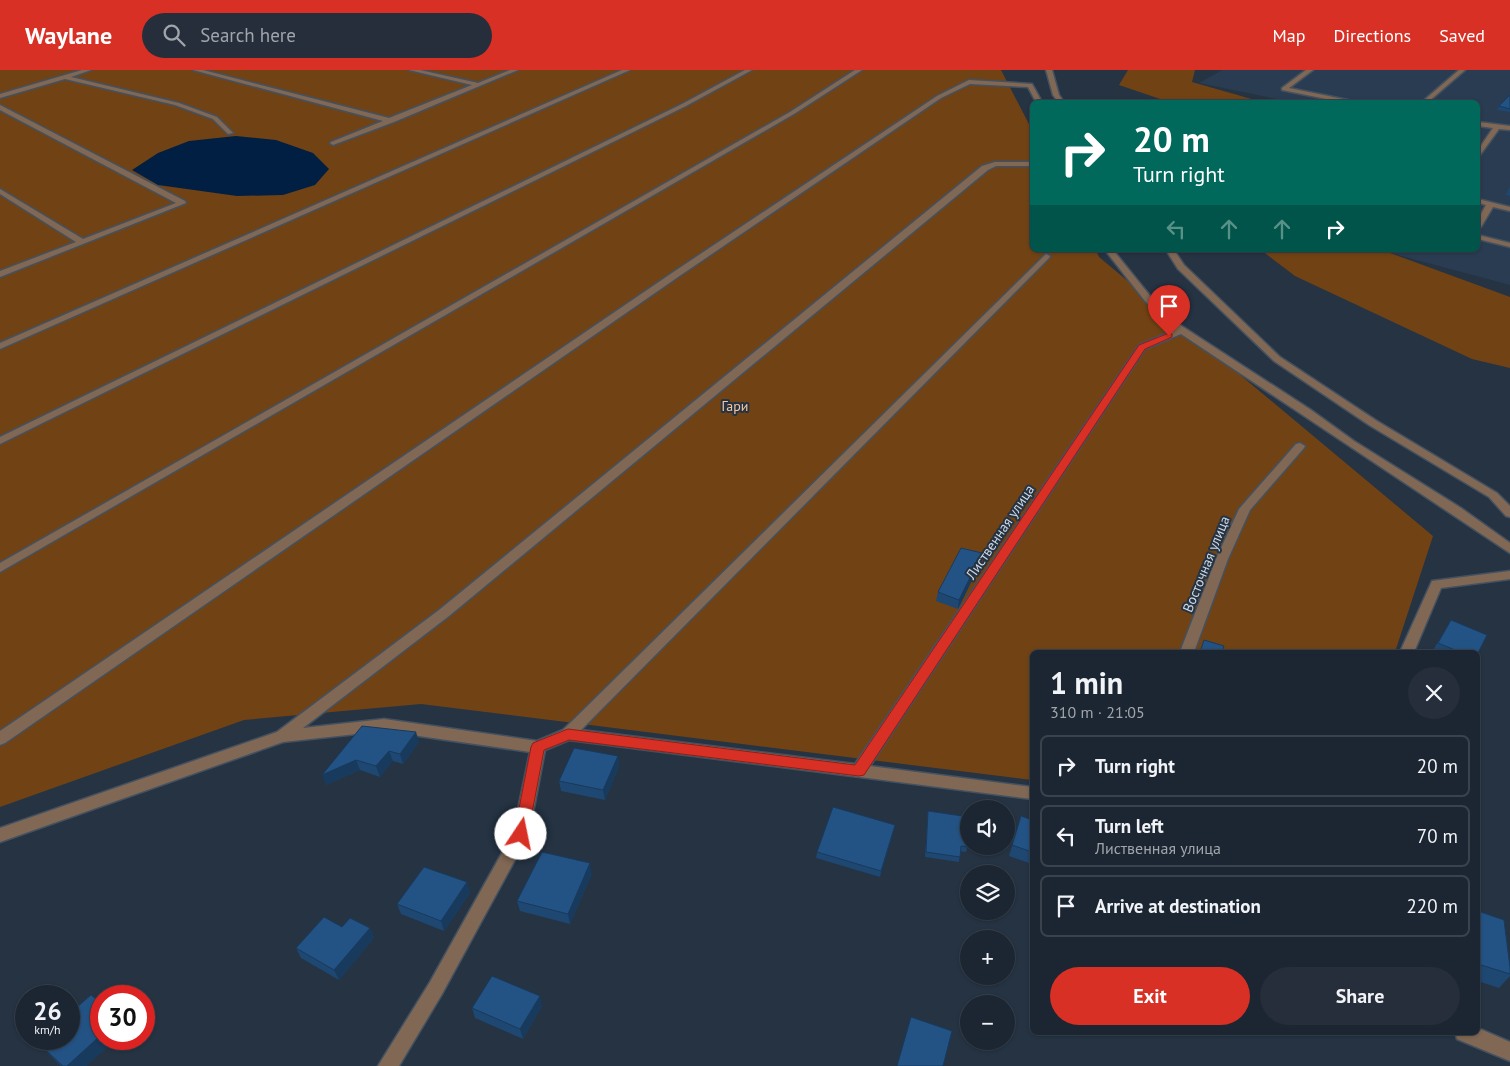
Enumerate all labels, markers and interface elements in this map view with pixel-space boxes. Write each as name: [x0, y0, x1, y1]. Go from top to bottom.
search box: [142, 13, 492, 58]
text: Waylane: [25, 20, 112, 51]
icon: search: [160, 21, 188, 49]
text: Search here: [200, 23, 296, 47]
text: Map: [1273, 24, 1305, 47]
text: Directions: [1333, 24, 1411, 47]
text: Saved: [1439, 24, 1485, 47]
text: 20 m: [1133, 116, 1210, 162]
icon: right: [1050, 120, 1115, 185]
text: Turn right: [1133, 160, 1225, 188]
icon: left: [1162, 215, 1190, 243]
icon: ahead: [1215, 215, 1243, 243]
icon: ahead: [1268, 215, 1296, 243]
icon: right: [1321, 215, 1349, 243]
pin: [1148, 285, 1190, 336]
icon: arrive: [1155, 292, 1183, 320]
park label: Гари: [722, 397, 748, 415]
street label: Лиственная улица: [961, 481, 1038, 584]
street label: Восточная улица: [1179, 513, 1233, 615]
text: 1 min: [1050, 663, 1123, 702]
button: close: [1408, 667, 1460, 719]
text: 310 m · 21:05: [1050, 702, 1145, 722]
icon: right: [1052, 752, 1080, 780]
text: Turn right: [1095, 754, 1175, 778]
text: 20 m: [1417, 754, 1458, 778]
map controls: [960, 800, 1015, 1050]
button: sound: [960, 800, 1015, 855]
position arrow: [494, 807, 546, 859]
text: Turn left: [1095, 814, 1164, 838]
icon: left: [1052, 822, 1080, 850]
text: 70 m: [1417, 824, 1458, 848]
text: Лиственная улица: [1095, 838, 1221, 858]
button: layers: [960, 865, 1015, 920]
icon: arrive: [1052, 892, 1080, 920]
text: Arrive at destination: [1095, 894, 1261, 918]
text: 220 m: [1406, 894, 1458, 918]
button: +: [960, 930, 1015, 985]
button: Exit: [1050, 967, 1250, 1025]
button: Share: [1260, 967, 1460, 1025]
speed limit sign: 30: [90, 985, 155, 1050]
text: 26: [33, 995, 62, 1027]
button: −: [960, 995, 1015, 1050]
text: km/h: [34, 1022, 61, 1037]

